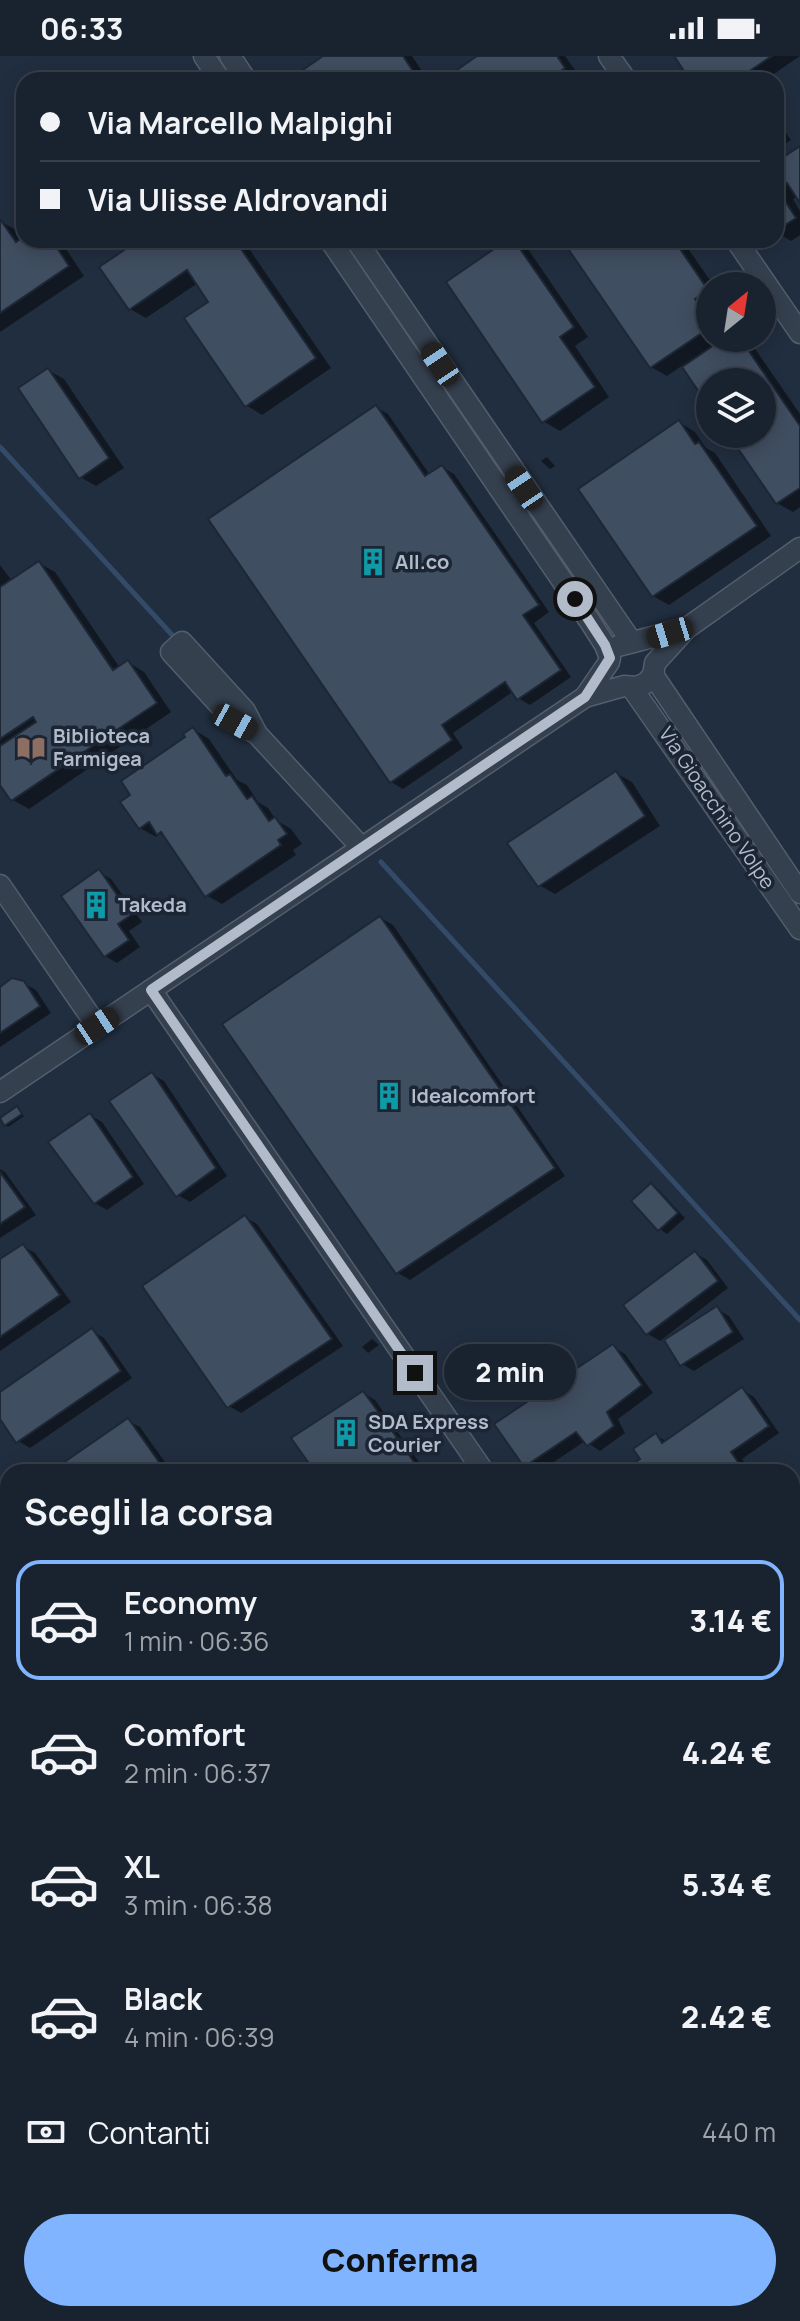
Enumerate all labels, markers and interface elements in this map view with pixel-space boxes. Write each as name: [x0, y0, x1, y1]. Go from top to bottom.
text: 06:33: [40, 8, 124, 49]
text: Via Marcello Malpighi: [88, 102, 393, 143]
text: Via Ulisse Aldrovandi: [88, 179, 388, 220]
north arrow: [696, 272, 776, 352]
map controls: [696, 272, 776, 448]
car: [417, 337, 463, 391]
button: layers: [696, 368, 776, 448]
car: [501, 461, 547, 515]
building icon: All.co: [358, 547, 388, 577]
place label: All.co: [395, 548, 449, 575]
route start: [557, 581, 593, 617]
car: [644, 615, 696, 651]
car: [208, 700, 262, 744]
street label: Via Gioacchino Volpe: [653, 721, 782, 894]
place label: Biblioteca Farmigea: [53, 722, 150, 772]
library icon: Biblioteca Farmigea: [16, 733, 46, 763]
building icon: Takeda: [81, 890, 111, 920]
place label: Takeda: [118, 891, 187, 918]
car: [70, 1003, 124, 1049]
building icon: Idealcomfort: [374, 1081, 404, 1111]
place label: Idealcomfort: [411, 1082, 536, 1109]
callout: 2 min: [443, 1345, 575, 1401]
text: 2 min: [476, 1354, 544, 1390]
route end: [397, 1355, 433, 1391]
place label: SDA Express Courier: [368, 1408, 489, 1458]
building icon: SDA Express Courier: [331, 1418, 361, 1448]
text: Scegli la corsa: [24, 1487, 273, 1536]
text: Economy: [124, 1582, 257, 1623]
icon: car: [28, 1584, 100, 1656]
text: 3.14 €: [689, 1600, 772, 1641]
text: 1 min · 06:36: [124, 1623, 269, 1659]
text: Comfort: [124, 1714, 246, 1755]
icon: car: [28, 1716, 100, 1788]
text: 4.24 €: [682, 1732, 772, 1773]
text: 2 min · 06:37: [124, 1755, 271, 1791]
text: XL: [124, 1846, 160, 1887]
icon: car: [28, 1848, 100, 1920]
text: 5.34 €: [682, 1864, 772, 1905]
text: 3 min · 06:38: [124, 1887, 273, 1923]
text: Black: [124, 1978, 202, 2019]
icon: car: [28, 1980, 100, 2052]
text: 2.42 €: [681, 1996, 772, 2037]
text: 4 min · 06:39: [124, 2019, 275, 2055]
icon: cash: [24, 2110, 68, 2154]
text: Contanti: [88, 2112, 211, 2153]
text: 440 m: [702, 2114, 776, 2150]
button: Conferma: [24, 2214, 776, 2306]

